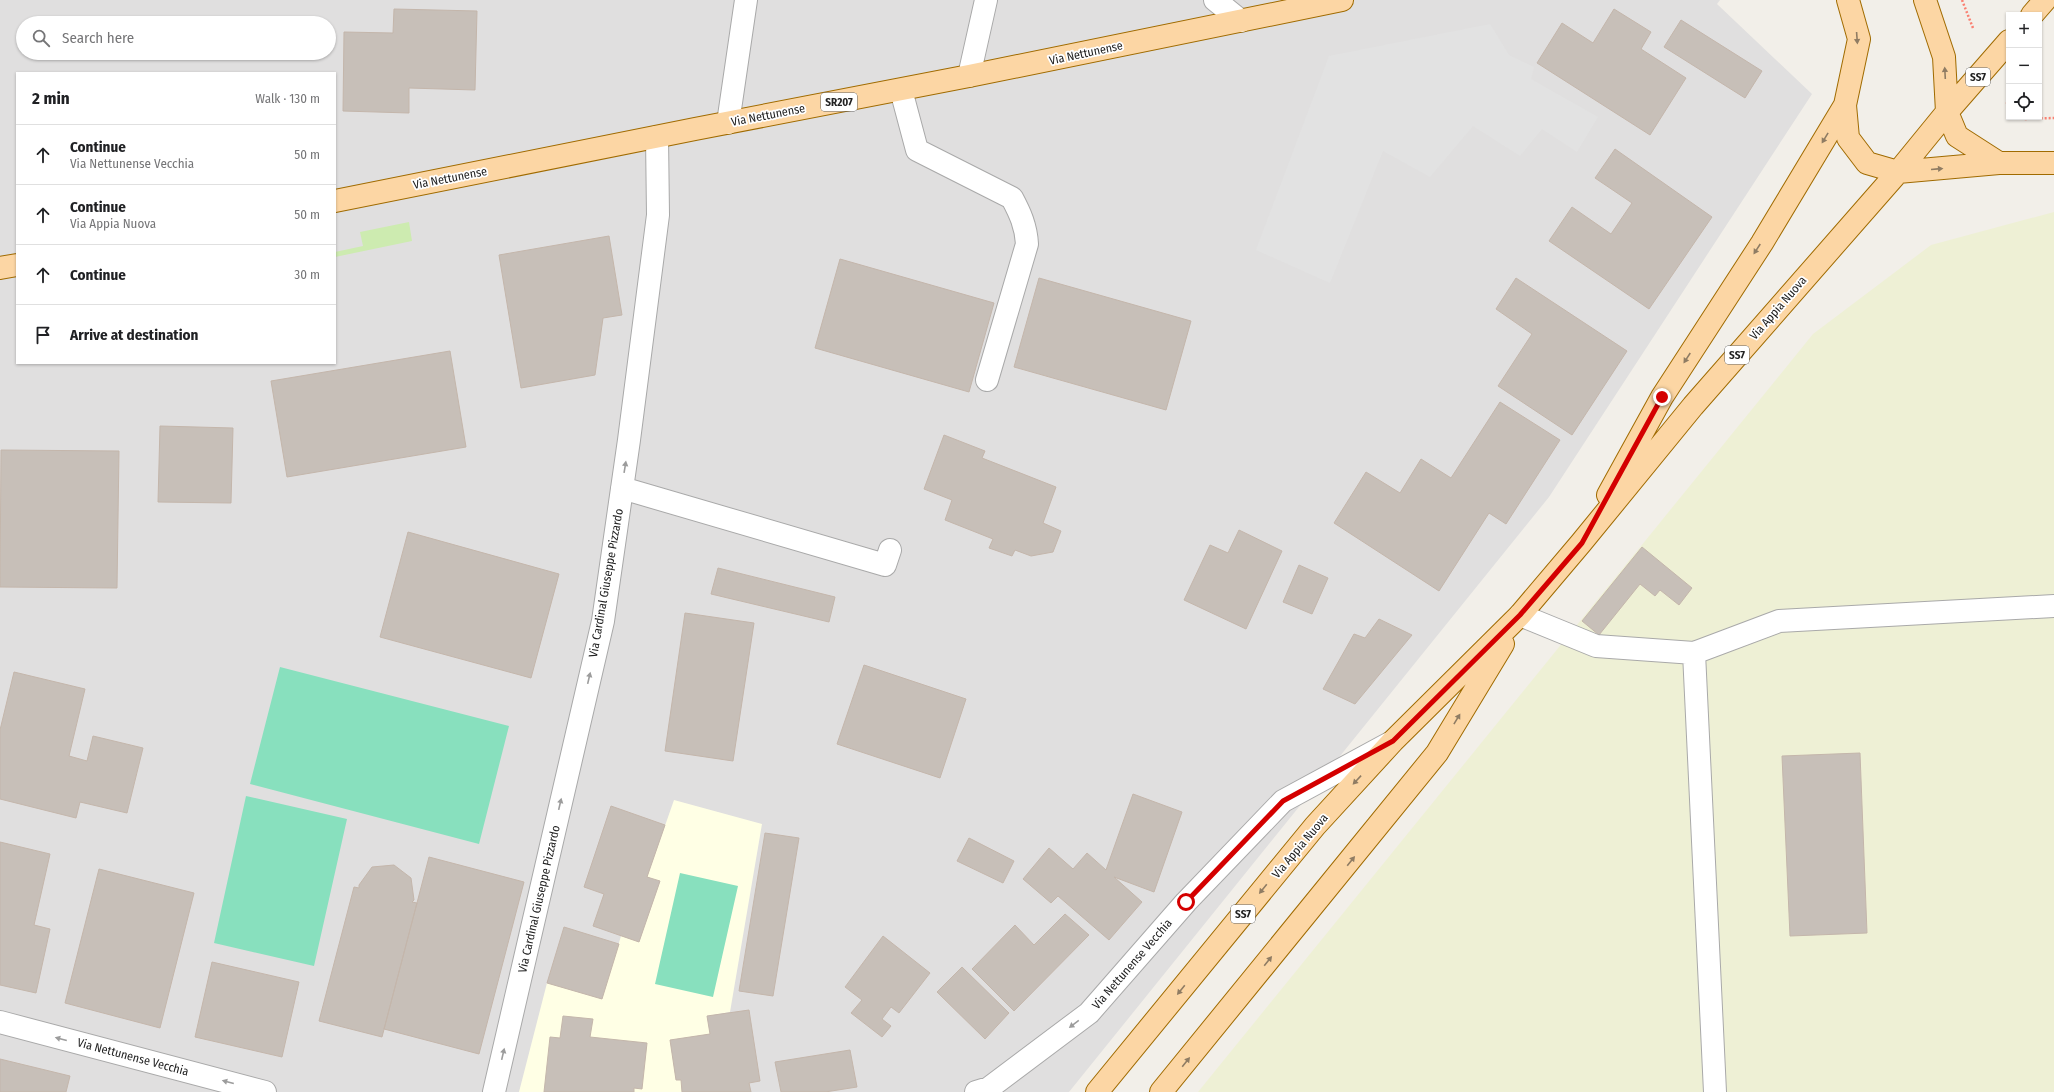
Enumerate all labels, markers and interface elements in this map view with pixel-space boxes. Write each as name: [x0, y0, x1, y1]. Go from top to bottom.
map controls: [2006, 12, 2042, 120]
button: +: [2006, 12, 2042, 48]
search box: [16, 16, 336, 60]
icon: search: [30, 27, 52, 49]
text: Search here: [62, 29, 134, 47]
one-way arrow: [1854, 31, 1861, 44]
street label: Via Nettunense: [1048, 38, 1124, 68]
button: −: [2006, 48, 2042, 84]
one-way arrow: [1941, 67, 1948, 79]
road number: SS7: [1966, 68, 1990, 86]
button: locate: [2006, 84, 2042, 120]
text: 2 min: [32, 88, 70, 109]
text: Walk · 130 m: [255, 91, 320, 106]
road number: SR207: [821, 93, 857, 111]
street label: Via Nettunense: [730, 101, 806, 129]
one-way arrow: [1821, 132, 1828, 144]
text: Continue: [70, 138, 126, 156]
icon: ahead: [32, 144, 54, 166]
text: 50 m: [294, 147, 320, 162]
text: Via Nettunense Vecchia: [70, 156, 194, 171]
street label: Via Nettunense: [412, 164, 488, 192]
one-way arrow: [1931, 165, 1943, 172]
text: Continue: [70, 198, 126, 216]
icon: ahead: [32, 204, 54, 226]
text: 50 m: [294, 207, 320, 222]
text: Via Appia Nuova: [70, 216, 156, 231]
one-way arrow: [1754, 243, 1761, 255]
icon: ahead: [32, 264, 54, 286]
text: Continue: [70, 266, 126, 284]
text: 30 m: [294, 267, 320, 282]
street label: Via Appia Nuova: [1747, 273, 1809, 343]
icon: arrive: [32, 324, 54, 346]
text: Arrive at destination: [70, 326, 198, 344]
road number: SS7: [1725, 346, 1749, 364]
one-way arrow: [1683, 353, 1691, 363]
route end: [1653, 388, 1671, 406]
one-way arrow: [622, 461, 628, 473]
street label: Via Cardinal Giuseppe Pizzardo: [586, 507, 626, 659]
one-way arrow: [587, 672, 593, 684]
one-way arrow: [1454, 713, 1461, 725]
one-way arrow: [1352, 775, 1362, 785]
one-way arrow: [558, 798, 564, 811]
street label: Via Appia Nuova: [1269, 811, 1331, 881]
street label: Via Cardinal Giuseppe Pizzardo: [515, 824, 563, 974]
one-way arrow: [1346, 855, 1355, 866]
one-way arrow: [1259, 884, 1268, 895]
route start: [1177, 893, 1195, 911]
road number: SS7: [1231, 905, 1255, 923]
street label: Via Nettunense Vecchia: [1089, 916, 1175, 1012]
one-way arrow: [1264, 956, 1273, 967]
one-way arrow: [1176, 984, 1185, 995]
one-way arrow: [1069, 1019, 1080, 1028]
one-way arrow: [55, 1035, 67, 1041]
street label: Via Nettunense Vecchia: [76, 1035, 190, 1079]
one-way arrow: [501, 1048, 507, 1060]
one-way arrow: [1181, 1056, 1190, 1067]
one-way arrow: [221, 1079, 233, 1085]

